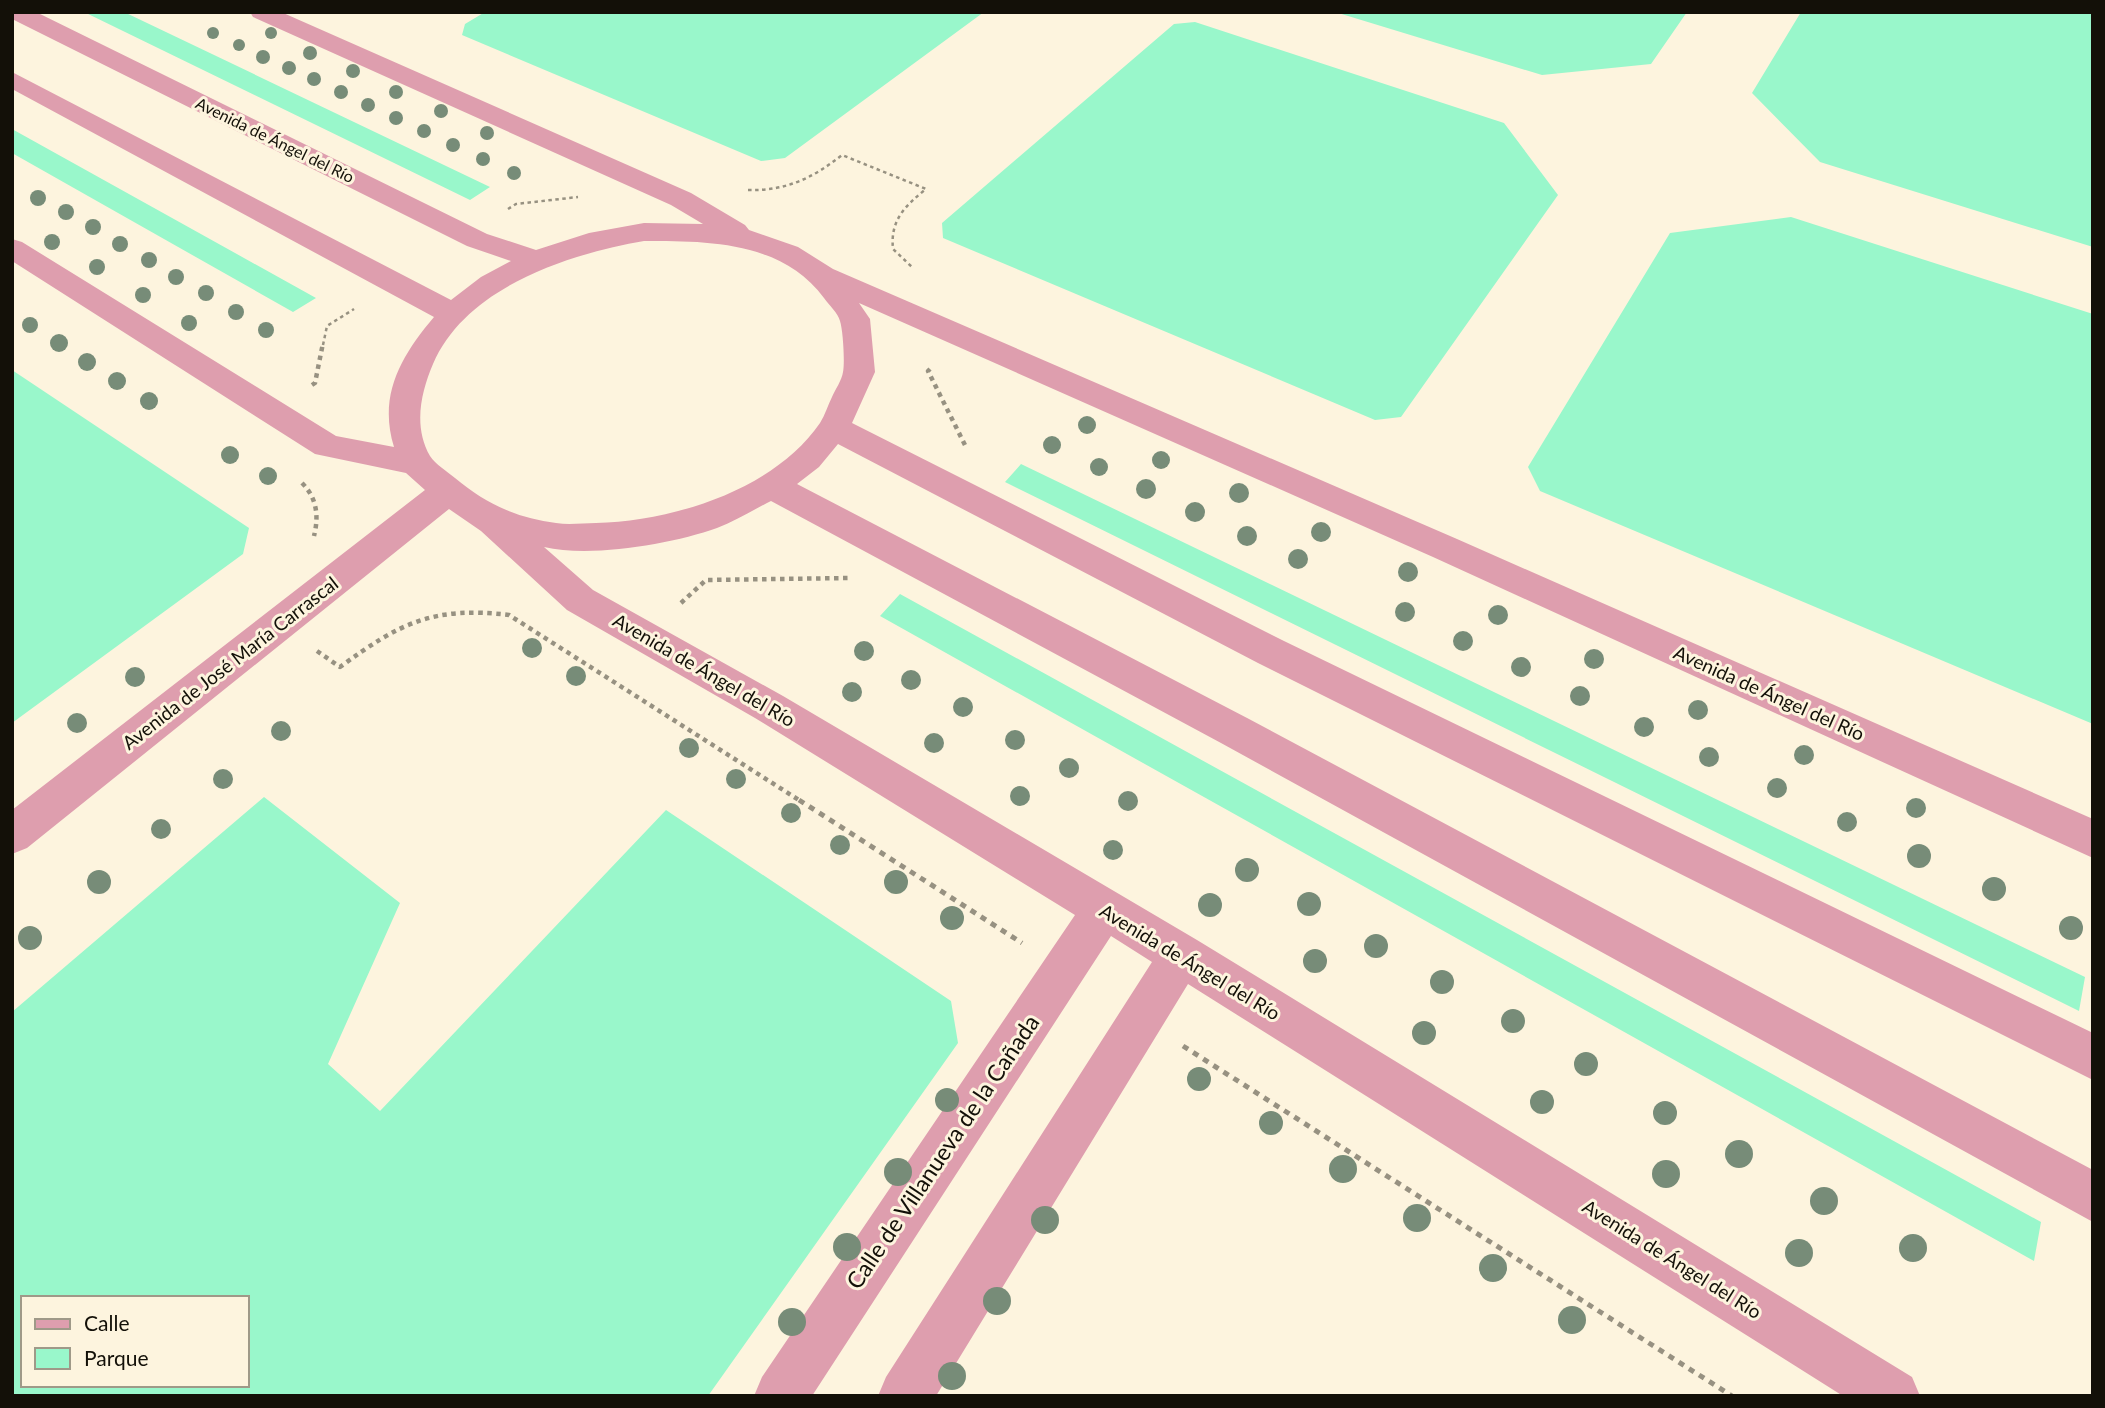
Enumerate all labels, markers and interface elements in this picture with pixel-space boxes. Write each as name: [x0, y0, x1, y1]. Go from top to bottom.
street label: Avenida de Ángel del Río: [193, 93, 357, 186]
street label: Avenida de José María Carrascal: [117, 571, 342, 754]
street label: Avenida de Ángel del Río: [609, 608, 799, 731]
street label: Avenida de Ángel del Río: [1670, 640, 1868, 745]
street label: Avenida de Ángel del Río: [1096, 899, 1285, 1025]
street label: Calle de Villanueva de la Cañada: [840, 1009, 1045, 1294]
street label: Avenida de Ángel del Río: [1579, 1194, 1766, 1323]
legend: [21, 1296, 248, 1387]
text: Calle: [84, 1310, 129, 1335]
text: Parque: [84, 1345, 149, 1370]

